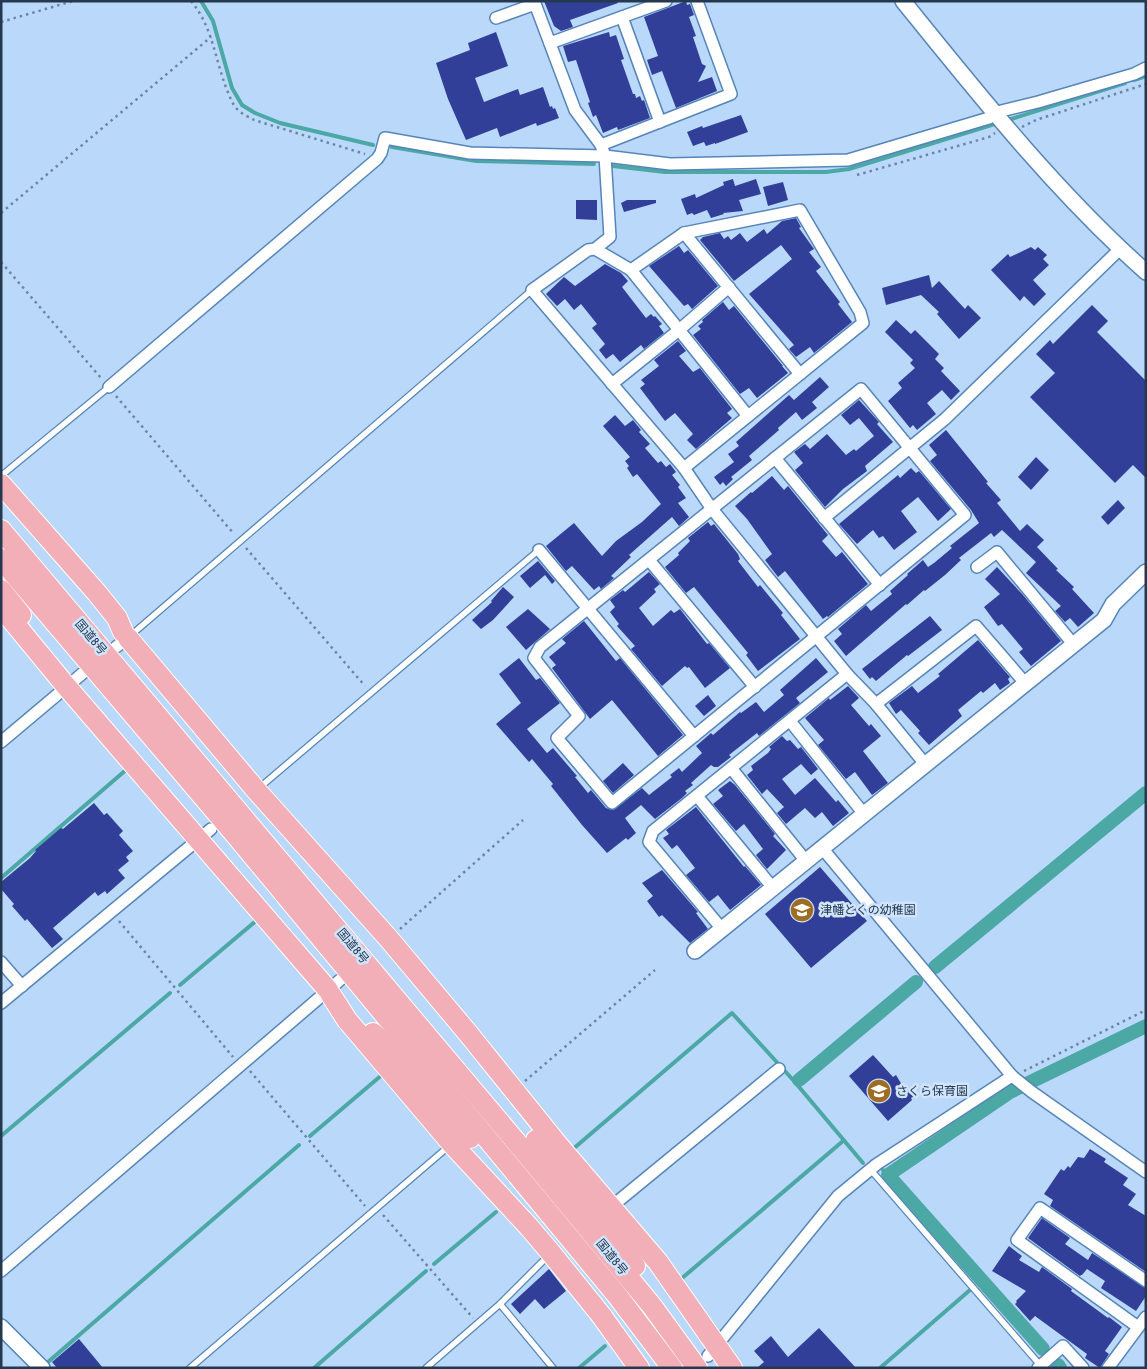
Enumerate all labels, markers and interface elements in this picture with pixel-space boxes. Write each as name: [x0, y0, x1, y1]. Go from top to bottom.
street label: 国道8号: [72, 617, 110, 657]
school or university icon: 津幡とくの幼稚園: [789, 897, 815, 923]
place label: 津幡とくの幼稚園: [820, 903, 916, 917]
street label: 国道8号: [334, 926, 372, 966]
school or university icon: さくら保育園: [866, 1078, 892, 1104]
place label: さくら保育園: [896, 1084, 968, 1098]
street label: 国道8号: [593, 1236, 631, 1278]

